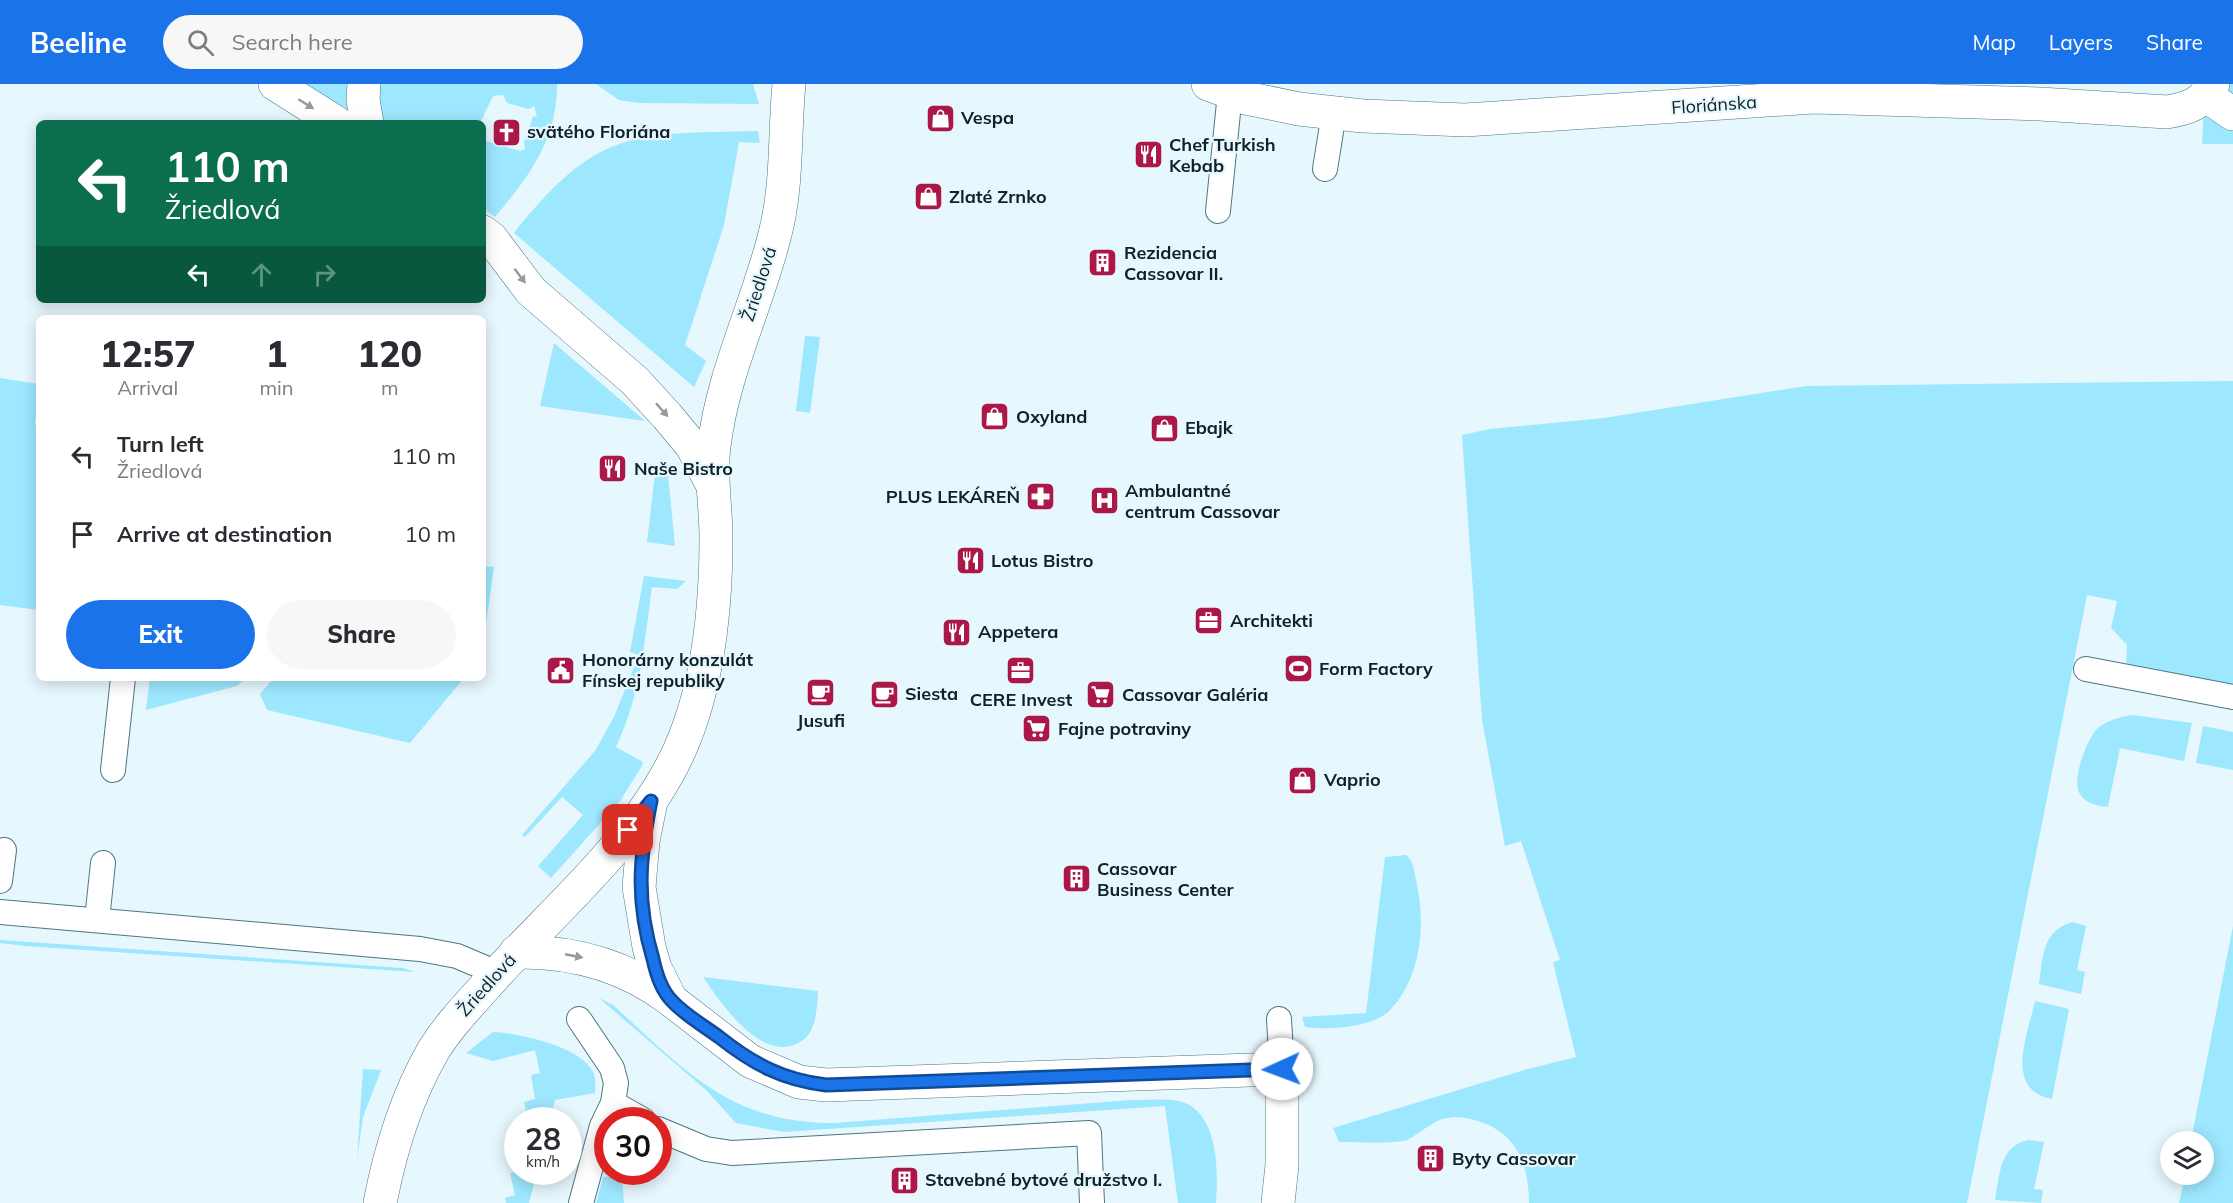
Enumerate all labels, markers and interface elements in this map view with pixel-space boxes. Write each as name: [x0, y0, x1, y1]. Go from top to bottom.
search box: [163, 15, 583, 69]
text: Beeline: [30, 25, 127, 60]
icon: search: [184, 26, 217, 59]
text: Search here: [232, 28, 353, 56]
text: Map: [1973, 29, 2016, 55]
text: Layers: [2049, 29, 2113, 55]
text: Share: [2146, 29, 2203, 55]
street label: Floriánska: [1670, 90, 1758, 119]
one-way arrow: [298, 98, 314, 109]
shop icon: Vespa: [924, 102, 956, 134]
place label: Vespa: [960, 106, 1014, 129]
church icon: svätého Floriána: [490, 116, 522, 148]
place label: svätého Floriána: [527, 120, 670, 143]
place label: Chef Turkish Kebab: [1169, 133, 1276, 177]
restaurant icon: Chef Turkish Kebab: [1132, 139, 1164, 171]
text: 110 m: [165, 140, 290, 193]
icon: left: [66, 144, 144, 222]
shop icon: Zlaté Zrnko: [912, 181, 944, 213]
place label: Zlaté Zrnko: [949, 185, 1047, 208]
text: Žriedlová: [165, 192, 280, 226]
place label: Rezidencia Cassovar II.: [1124, 241, 1223, 285]
street label: Žriedlová: [736, 244, 781, 324]
building icon: Rezidencia Cassovar II.: [1087, 247, 1119, 279]
icon: left: [182, 258, 215, 291]
icon: ahead: [245, 258, 278, 291]
icon: right: [308, 258, 341, 291]
one-way arrow: [514, 268, 526, 284]
text: 12:57: [100, 331, 196, 376]
text: 1: [266, 331, 287, 376]
text: 120: [357, 331, 422, 376]
text: Arrival: [117, 375, 178, 400]
text: min: [259, 375, 294, 400]
text: m: [381, 375, 399, 400]
shop icon: Oxyland: [979, 401, 1011, 433]
one-way arrow: [654, 403, 668, 417]
place label: Oxyland: [1016, 405, 1088, 428]
shop icon: Ebajk: [1148, 412, 1180, 444]
place label: Ebajk: [1185, 416, 1234, 439]
text: Turn left: [117, 430, 204, 458]
icon: left: [66, 440, 99, 473]
text: 110 m: [391, 442, 456, 470]
restaurant icon: Naše Bistro: [597, 453, 629, 485]
place label: Naše Bistro: [634, 457, 733, 480]
text: Žriedlová: [117, 458, 202, 483]
place label: Ambulantné centrum Cassovar: [1125, 479, 1281, 523]
pharmacy icon: PLUS LEKÁREŇ: [1025, 481, 1057, 513]
place label: PLUS LEKÁREŇ: [886, 485, 1020, 508]
hospital icon: Ambulantné centrum Cassovar: [1088, 485, 1120, 517]
icon: arrive: [66, 518, 99, 551]
text: Arrive at destination: [117, 520, 332, 548]
text: 10 m: [405, 520, 456, 548]
restaurant icon: Lotus Bistro: [954, 545, 986, 577]
place label: Lotus Bistro: [991, 549, 1094, 572]
button: Exit: [66, 600, 255, 669]
button: Share: [267, 600, 456, 669]
office icon: Architekti: [1193, 605, 1225, 637]
place label: Architekti: [1230, 609, 1313, 632]
restaurant icon: Appetera: [941, 616, 973, 648]
place label: Appetera: [978, 620, 1058, 643]
place label: Honorárny konzulát Fínskej republiky: [582, 648, 753, 692]
sports icon: Form Factory: [1282, 653, 1314, 685]
public building icon: Honorárny konzulát Fínskej republiky: [545, 654, 577, 686]
office icon: CERE Invest: [1005, 655, 1037, 687]
place label: Form Factory: [1319, 657, 1433, 680]
cafe icon: Jusufi: [805, 676, 837, 708]
cafe icon: Siesta: [868, 678, 900, 710]
supermarket icon: Cassovar Galéria: [1085, 679, 1117, 711]
place label: Siesta: [905, 682, 958, 705]
place label: Cassovar Galéria: [1122, 683, 1268, 706]
place label: CERE Invest: [970, 688, 1072, 711]
place label: Jusufi: [797, 709, 845, 732]
supermarket icon: Fajne potraviny: [1021, 713, 1053, 745]
place label: Fajne potraviny: [1058, 717, 1191, 740]
shop icon: Vaprio: [1287, 764, 1319, 796]
place label: Vaprio: [1323, 768, 1381, 791]
pin: [602, 804, 653, 855]
icon: arrive: [611, 813, 644, 846]
place label: Cassovar Business Center: [1097, 857, 1235, 901]
building icon: Cassovar Business Center: [1060, 863, 1092, 895]
street label: Žriedlová: [452, 948, 521, 1021]
one-way arrow: [565, 952, 584, 961]
position arrow: [1250, 1037, 1314, 1101]
speed limit sign: 30: [594, 1107, 672, 1185]
text: 28: [525, 1120, 561, 1158]
map controls: [2160, 1131, 2214, 1185]
button: layers: [2160, 1131, 2214, 1185]
building icon: Byty Cassovar: [1415, 1143, 1447, 1175]
place label: Byty Cassovar: [1452, 1147, 1577, 1170]
text: km/h: [526, 1152, 560, 1171]
building icon: Stavebné bytové družstvo I.: [888, 1164, 920, 1196]
place label: Stavebné bytové družstvo I.: [925, 1168, 1162, 1191]

